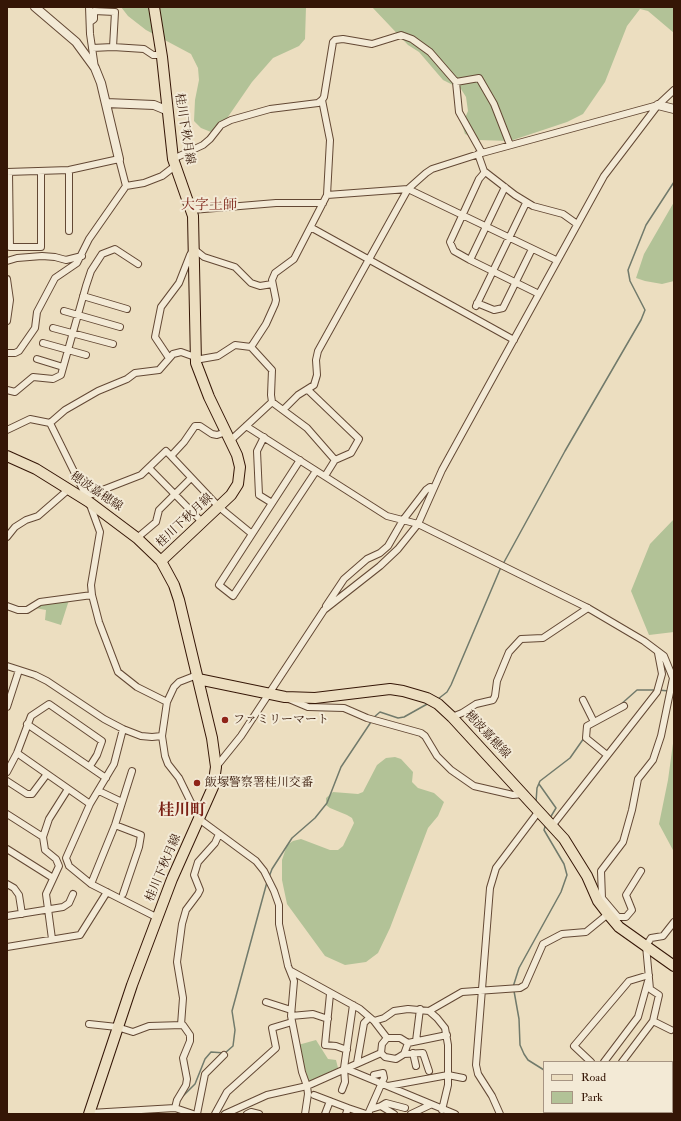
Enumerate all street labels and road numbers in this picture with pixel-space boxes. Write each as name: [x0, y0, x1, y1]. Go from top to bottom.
street label: 桂川下秋月線: [171, 92, 197, 166]
street label: 穂波嘉穂線: [67, 469, 125, 515]
street label: 桂川下秋月線: [154, 491, 216, 551]
street label: 穂波嘉穂線: [461, 708, 513, 762]
street label: 桂川下秋月線: [143, 832, 185, 904]

